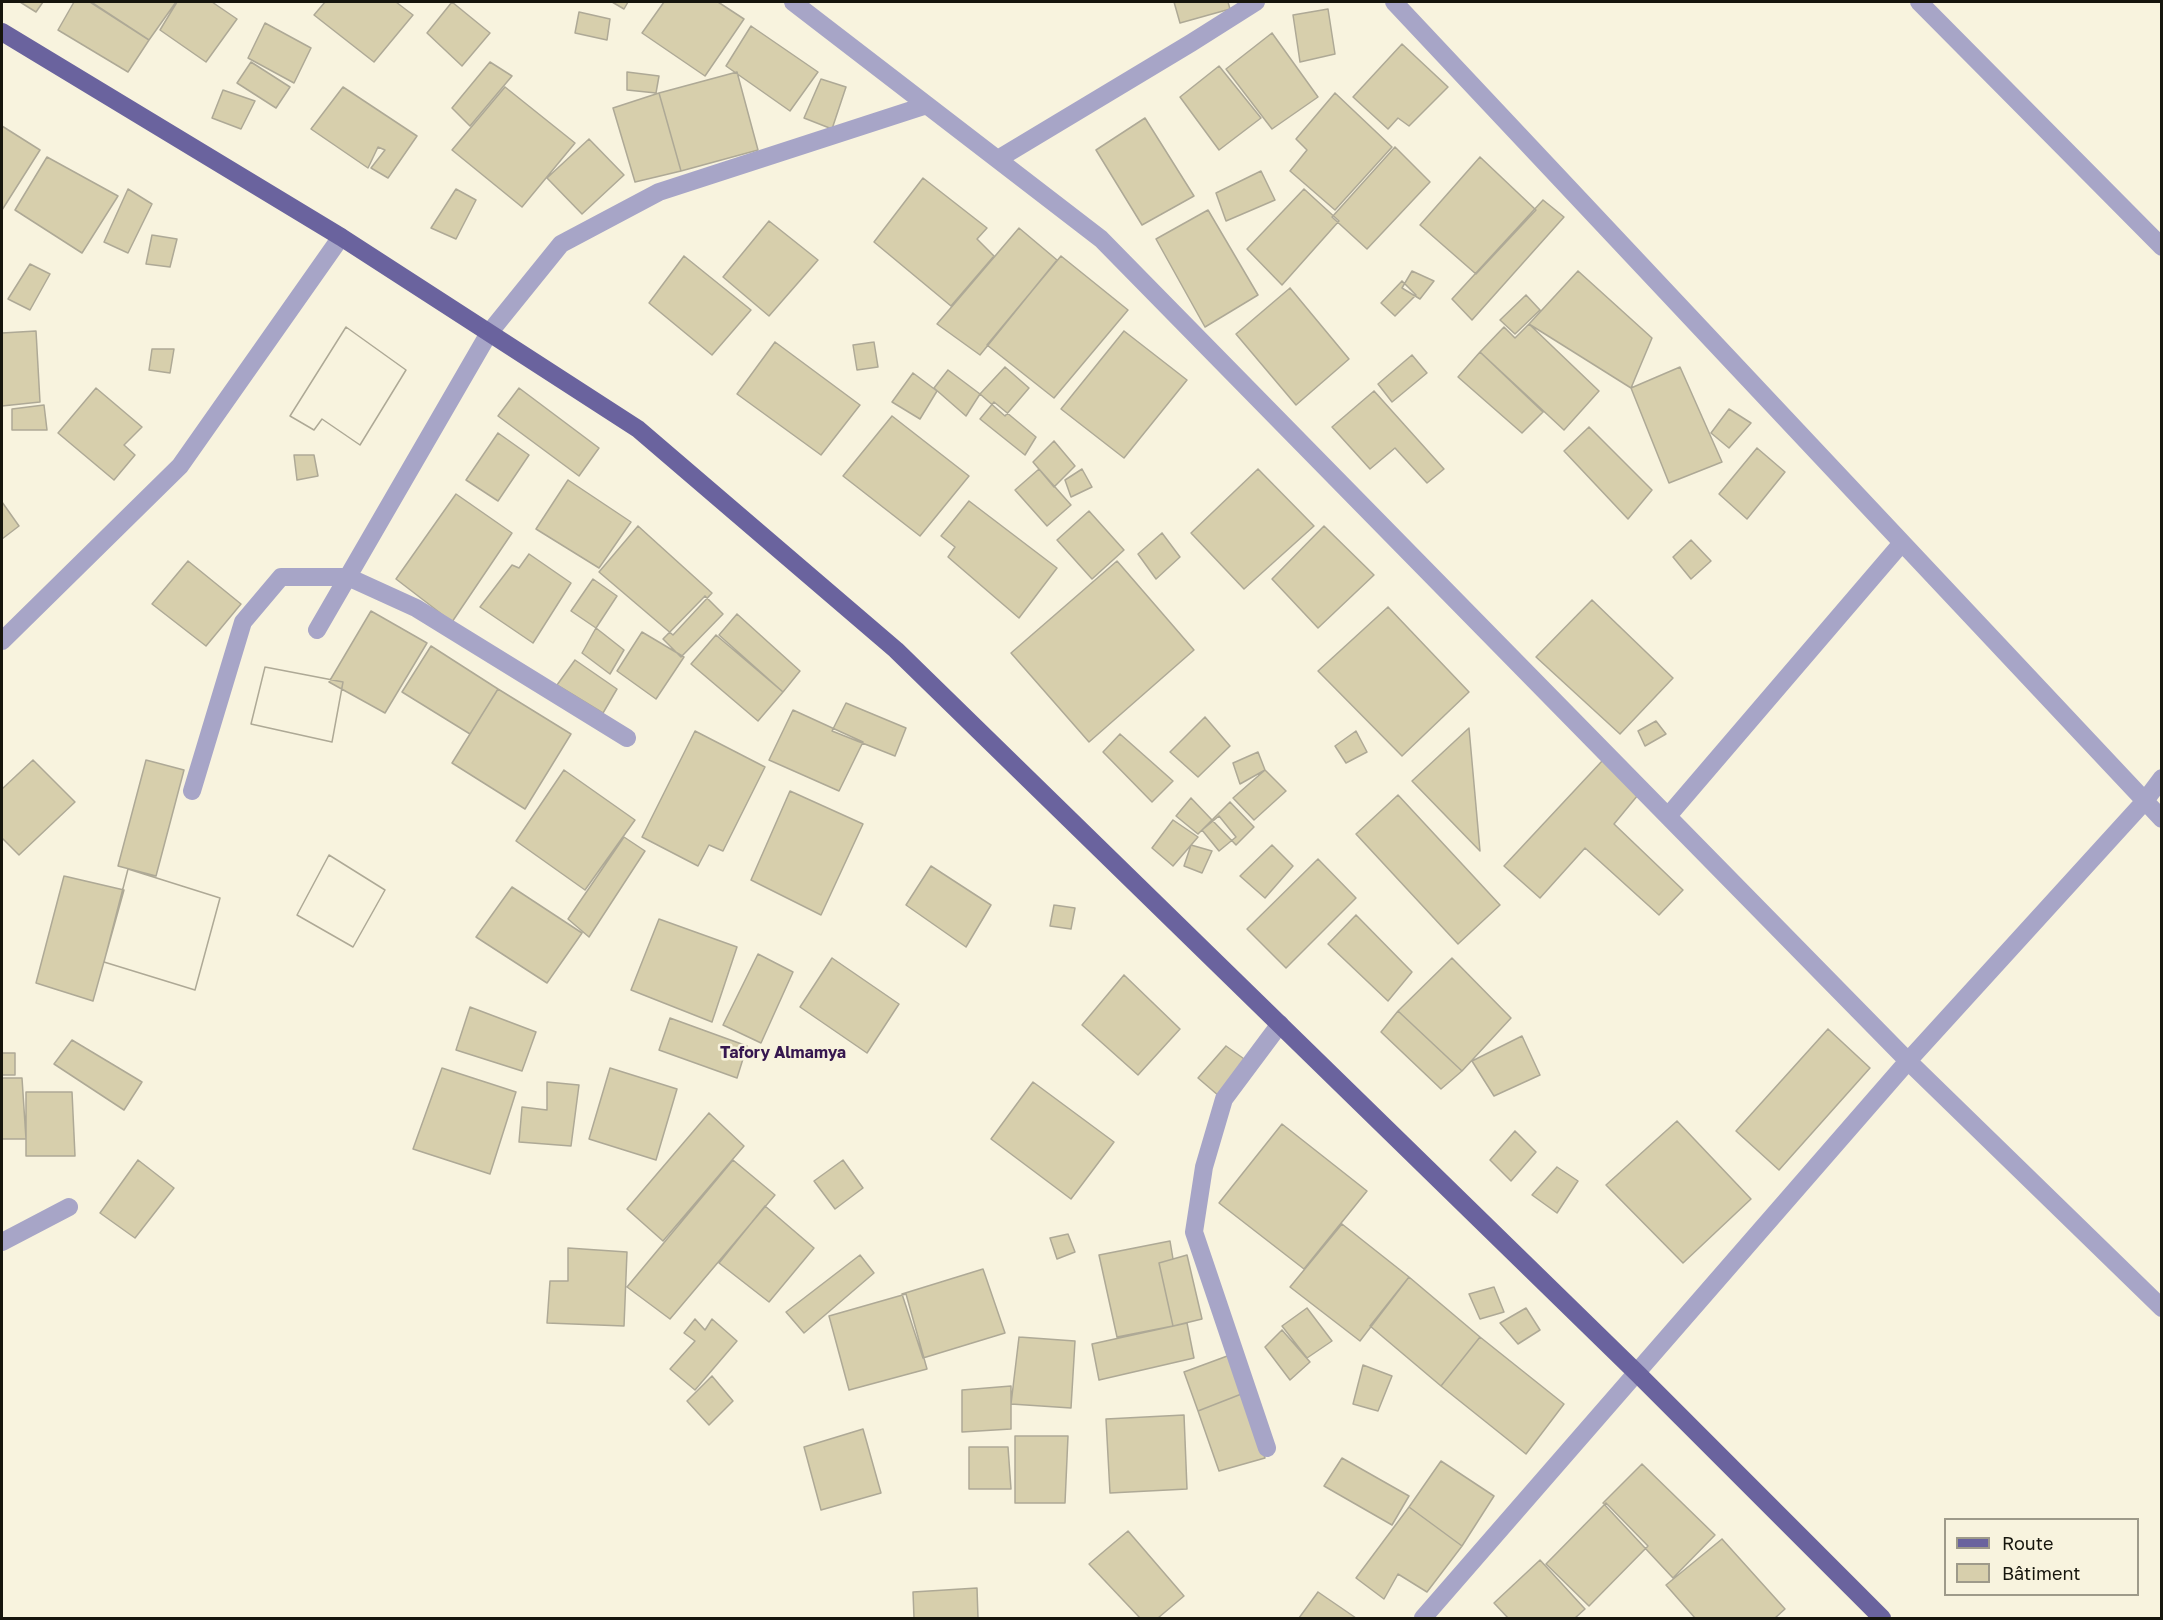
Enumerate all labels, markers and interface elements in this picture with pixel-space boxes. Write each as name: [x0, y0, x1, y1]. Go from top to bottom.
district label: Tafory Almamya: [720, 1043, 846, 1063]
legend: [1944, 1518, 2139, 1596]
text: Route: [2002, 1532, 2053, 1554]
text: Bâtiment: [2002, 1562, 2081, 1584]

